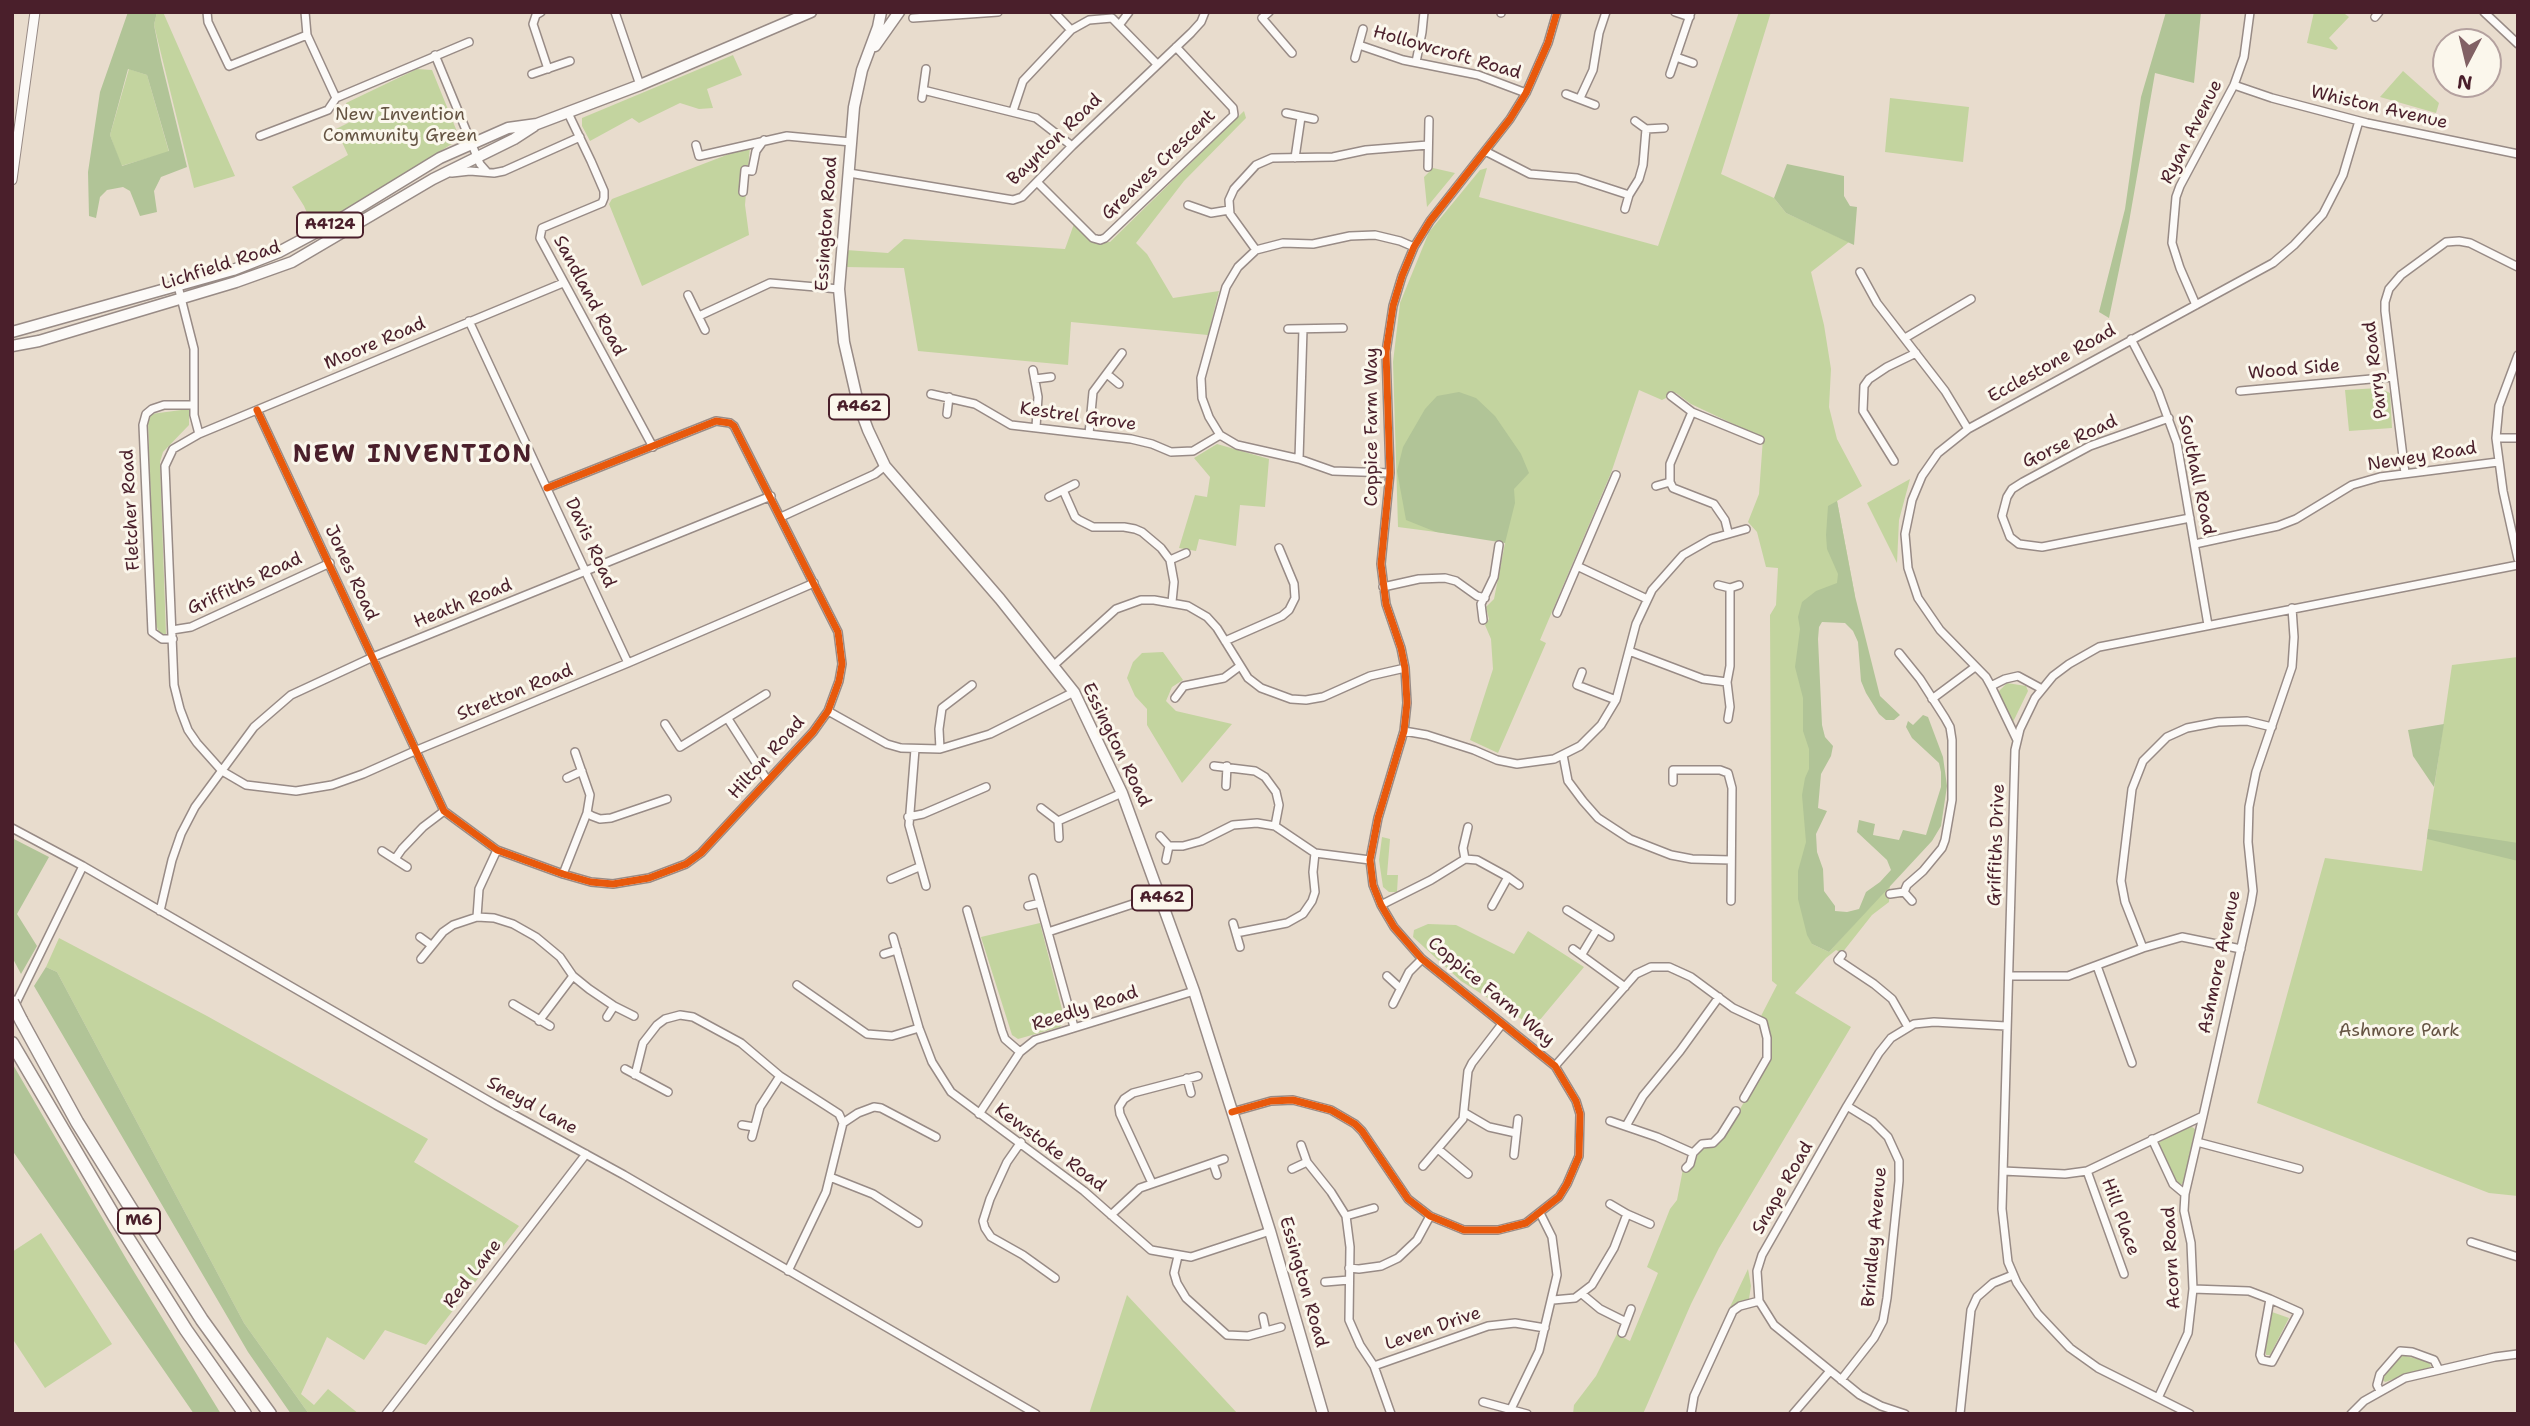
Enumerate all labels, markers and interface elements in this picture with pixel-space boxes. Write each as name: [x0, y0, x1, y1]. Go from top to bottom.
street label: Hollowcroft Road: [1370, 22, 1524, 84]
north arrow: [2432, 28, 2502, 98]
text: N: [2456, 69, 2474, 96]
street label: Ryan Avenue: [2156, 76, 2228, 188]
street label: Whiston Avenue: [2308, 82, 2450, 134]
street label: Baynton Road: [1003, 90, 1107, 190]
park label: New Invention Community Green: [323, 104, 477, 146]
street label: Greaves Crescent: [1098, 105, 1220, 225]
street label: Essington Road: [812, 156, 842, 292]
road number: A4124: [297, 213, 363, 238]
street label: Sandland Road: [548, 232, 630, 360]
street label: Lichfield Road: [159, 237, 283, 295]
street label: Moore Road: [321, 313, 429, 375]
street label: Ecclestone Road: [1984, 320, 2120, 408]
street label: Parry Road: [2359, 320, 2393, 420]
street label: Coppice Farm Way: [1361, 347, 1383, 507]
street label: Wood Side: [2247, 355, 2341, 385]
road number: A462: [829, 394, 889, 420]
street label: Kestrel Grove: [1018, 398, 1138, 436]
street label: Gorse Road: [2019, 411, 2121, 473]
street label: Southall Road: [2173, 413, 2219, 537]
street label: Newey Road: [2366, 438, 2478, 476]
district label: NEW INVENTION: [294, 442, 532, 470]
street label: Fletcher Road: [117, 449, 145, 571]
street label: Davis Road: [560, 495, 620, 591]
street label: Jones Road: [320, 522, 382, 624]
street label: Griffiths Road: [184, 548, 306, 620]
street label: Heath Road: [411, 574, 515, 634]
street label: Stretton Road: [454, 660, 576, 726]
street label: Essington Road: [1077, 680, 1155, 810]
street label: Hilton Road: [724, 712, 810, 804]
street label: Griffiths Drive: [1984, 783, 2010, 907]
road number: A462: [1132, 885, 1192, 910]
street label: Ashmore Avenue: [2194, 888, 2246, 1036]
street label: Coppice Farm Way: [1423, 933, 1559, 1051]
street label: Reedly Road: [1029, 982, 1141, 1036]
park label: Ashmore Park: [2338, 1020, 2460, 1042]
street label: Sneyd Lane: [483, 1072, 581, 1140]
street label: Kewstoke Road: [990, 1099, 1110, 1197]
street label: Snape Road: [1748, 1138, 1818, 1238]
street label: Brindley Avenue: [1858, 1166, 1892, 1308]
street label: Hill Place: [2096, 1175, 2144, 1259]
street label: Acorn Road: [2159, 1206, 2185, 1310]
road number: M6: [118, 1208, 160, 1233]
street label: Essington Road: [1274, 1214, 1332, 1350]
street label: Red Lane: [439, 1235, 507, 1313]
street label: Leven Drive: [1382, 1302, 1484, 1356]

